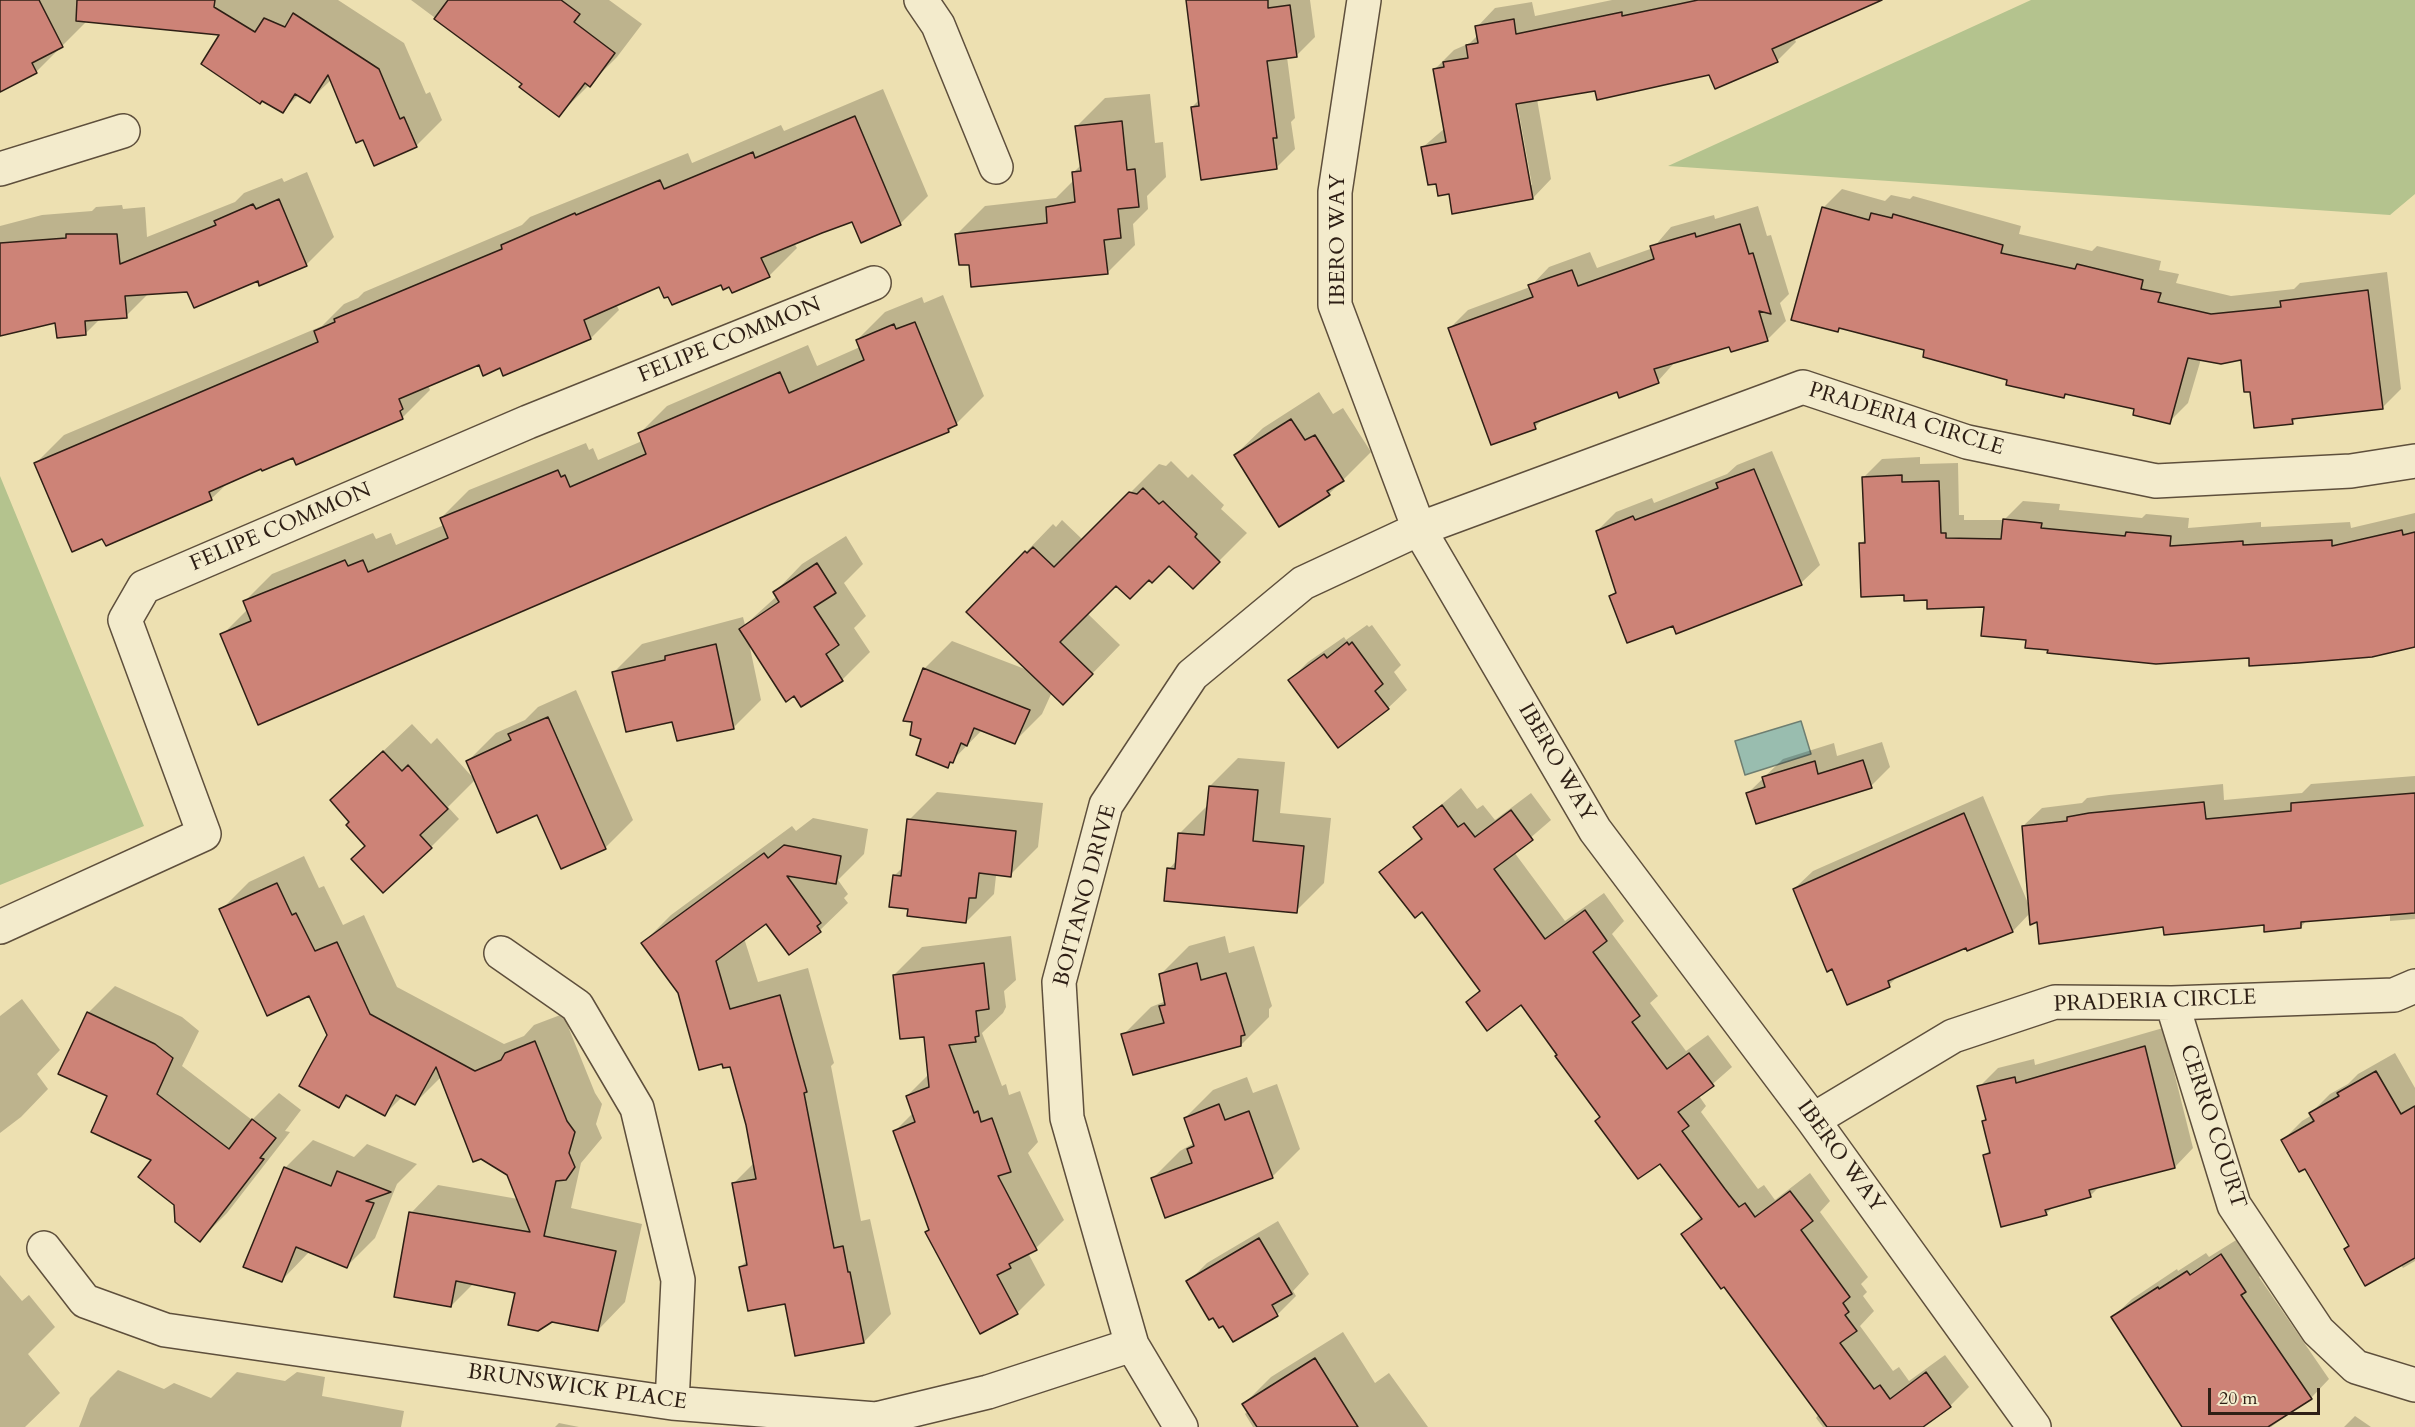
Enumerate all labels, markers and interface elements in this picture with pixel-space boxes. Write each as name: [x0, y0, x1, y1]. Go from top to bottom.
street label: IBERO WAY: [1326, 174, 1352, 306]
street label: FELIPE COMMON: [635, 292, 825, 390]
street label: PRADERIA CIRCLE: [1805, 378, 2007, 462]
street label: FELIPE COMMON: [186, 478, 376, 578]
street label: IBERO WAY: [1511, 699, 1601, 827]
street label: BOITANO DRIVE: [1049, 802, 1123, 990]
street label: PRADERIA CIRCLE: [2053, 985, 2257, 1019]
street label: CERRO COURT: [2173, 1042, 2251, 1212]
street label: IBERO WAY: [1790, 1096, 1890, 1218]
street label: BRUNSWICK PLACE: [466, 1360, 688, 1416]
scale bar: [2211, 1376, 2324, 1414]
text: 20 m: [2219, 1386, 2258, 1411]

